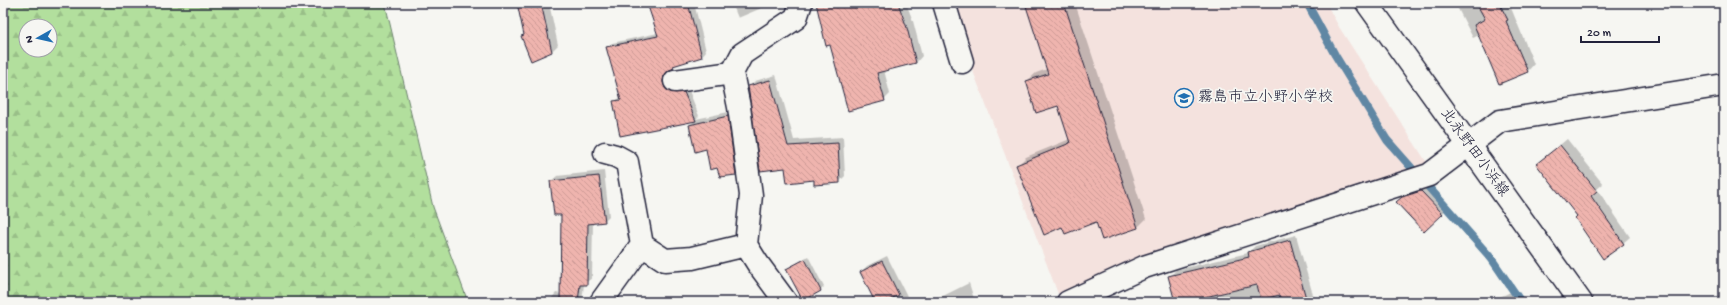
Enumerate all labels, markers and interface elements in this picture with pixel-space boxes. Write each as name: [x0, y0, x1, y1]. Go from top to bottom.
north arrow: [18, 18, 58, 58]
scale bar: [1581, 18, 1659, 44]
text: 20 m: [1587, 27, 1612, 41]
text: N: [24, 35, 37, 44]
school or university icon: 霧島市立小野小学校: [1173, 87, 1195, 109]
place label: 霧島市立小野小学校: [1198, 88, 1333, 107]
street label: 北永野田小浜線: [1436, 105, 1513, 201]

